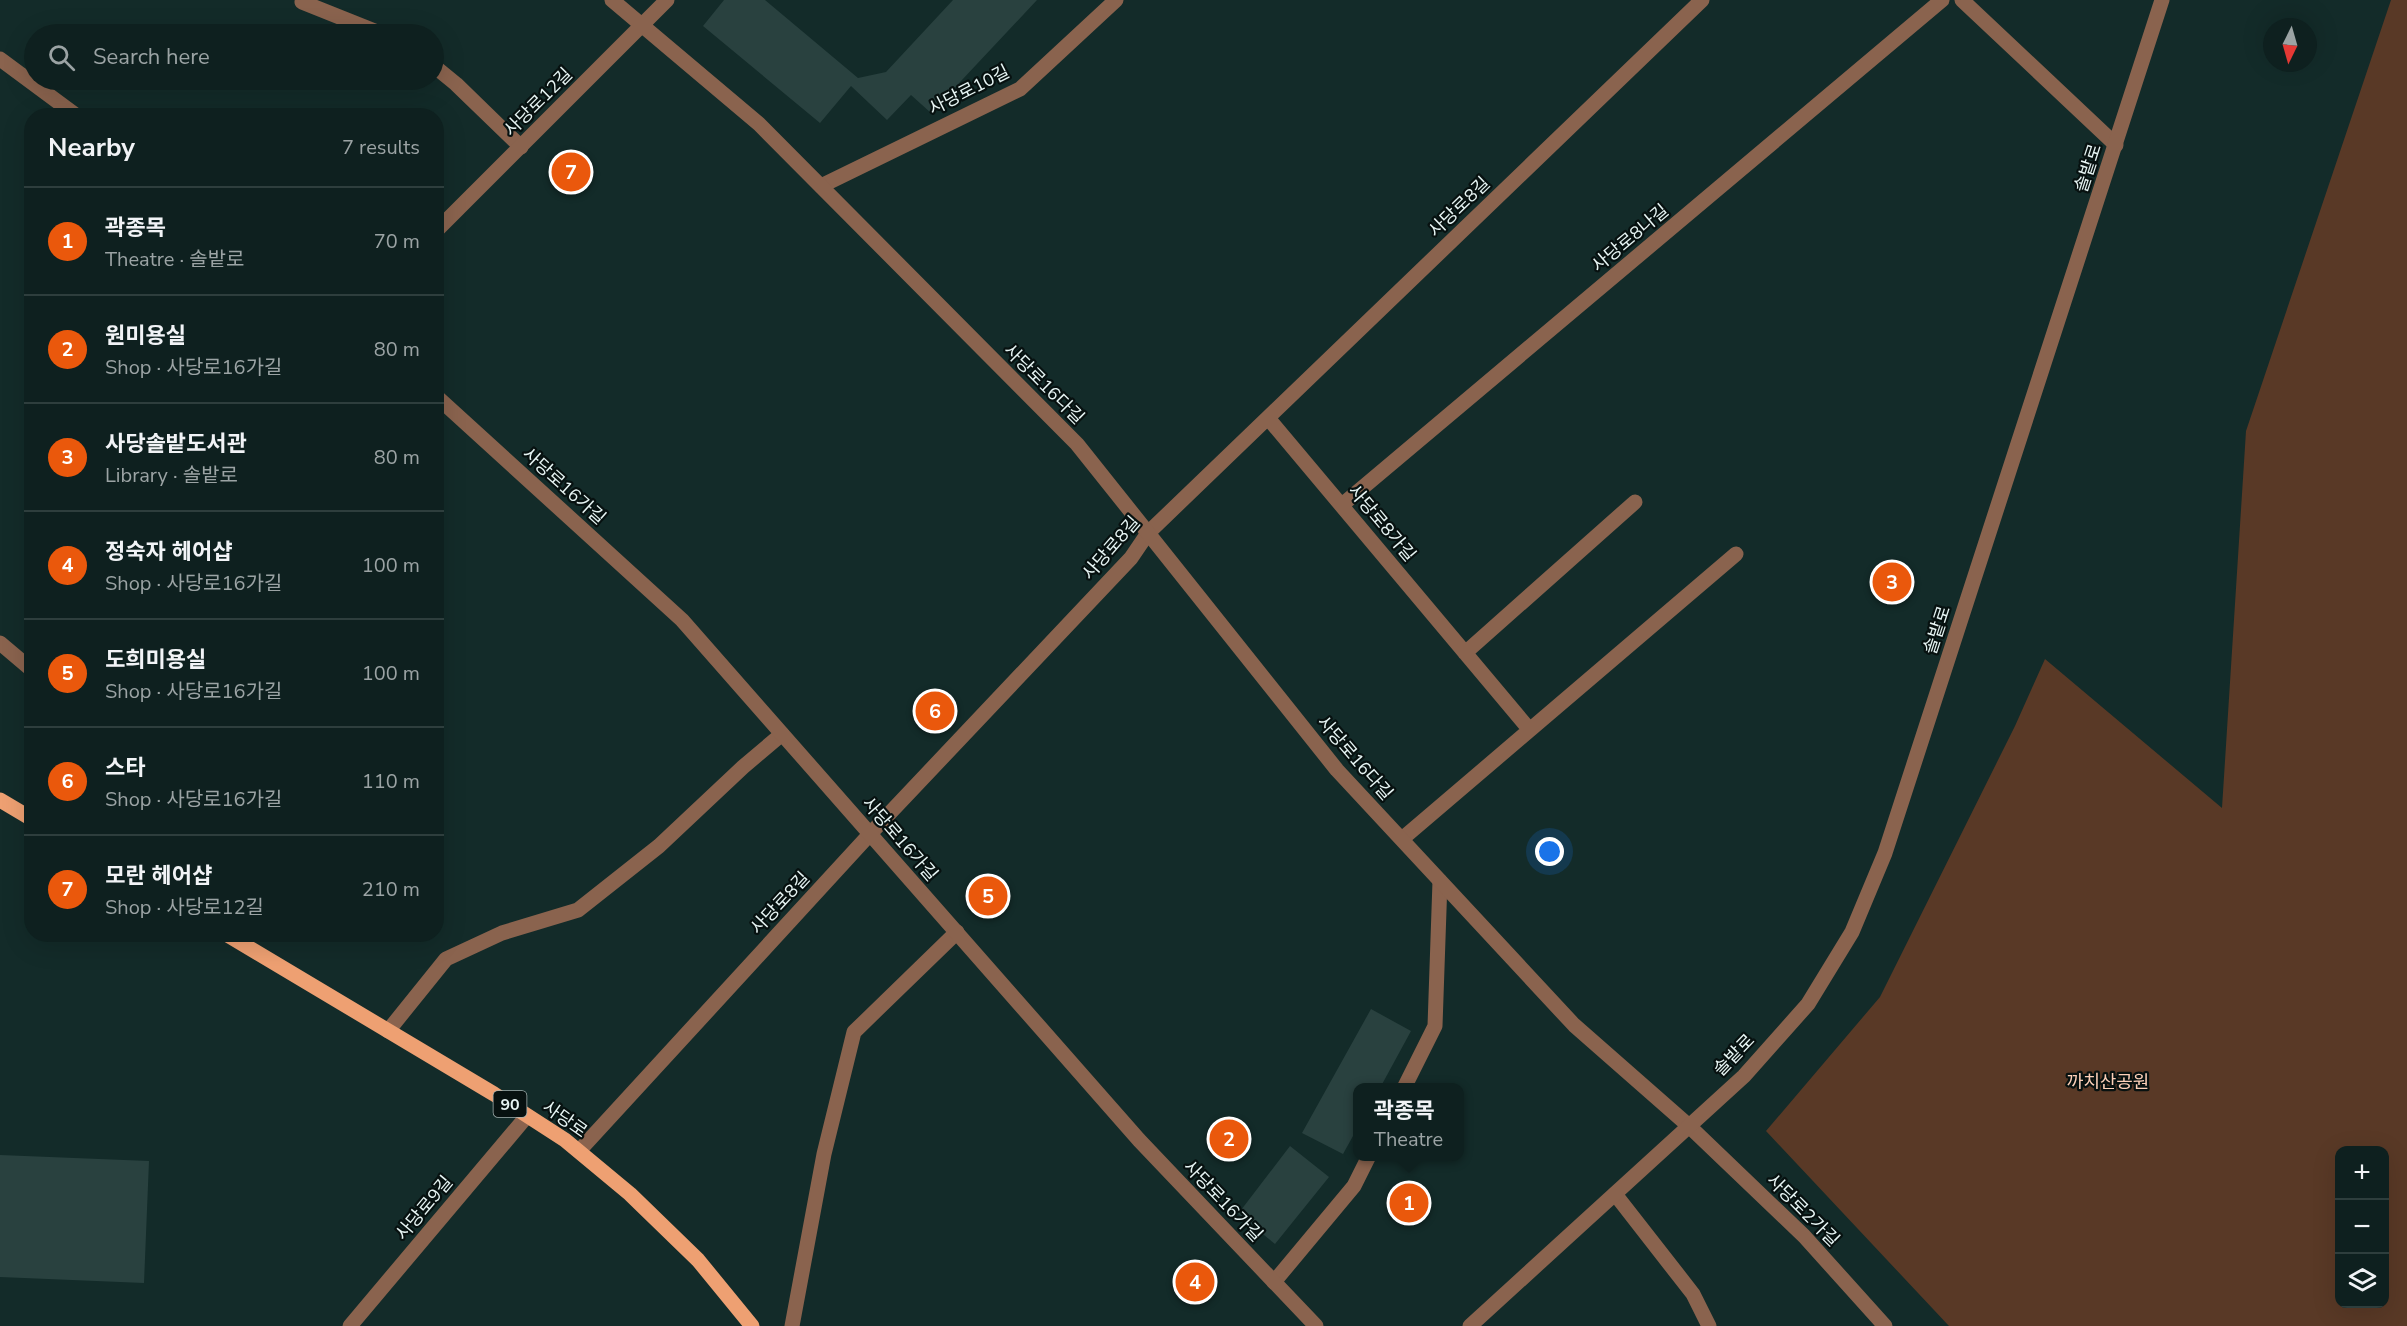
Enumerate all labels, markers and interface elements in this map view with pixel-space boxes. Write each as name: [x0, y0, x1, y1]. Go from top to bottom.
north arrow: [2263, 18, 2317, 72]
search box: [24, 24, 444, 90]
icon: search: [45, 41, 78, 74]
text: Search here: [93, 42, 210, 72]
street label: 사당로10길: [924, 59, 1014, 121]
street label: 사당로12길: [498, 62, 578, 142]
text: Nearby: [48, 130, 135, 165]
text: 7 results: [342, 134, 420, 161]
street label: 솔밭로: [2069, 141, 2107, 195]
pin: 7: [552, 150, 590, 195]
street label: 사당로8길: [1423, 172, 1495, 242]
street label: 사당로8나길: [1586, 199, 1674, 277]
text: 곽종목: [105, 213, 166, 243]
text: 1: [62, 228, 74, 255]
text: 70 m: [374, 228, 420, 255]
text: Theatre · 솔밭로: [105, 246, 244, 273]
text: 원미용실: [105, 321, 186, 351]
text: 2: [62, 336, 74, 363]
text: 80 m: [374, 336, 420, 363]
street label: 사당로16다길: [999, 339, 1089, 429]
text: Shop · 사당로16가길: [105, 354, 282, 381]
text: 사당솔밭도서관: [105, 429, 247, 459]
street label: 사당로16가길: [517, 442, 611, 530]
text: 3: [62, 444, 74, 471]
text: 80 m: [374, 444, 420, 471]
text: Library · 솔밭로: [105, 462, 238, 489]
street label: 사당로8가길: [1343, 479, 1421, 567]
street label: 사당로8길: [1077, 511, 1145, 585]
text: 정숙자 헤어샵: [105, 537, 232, 567]
text: 4: [62, 552, 74, 579]
text: 100 m: [362, 552, 420, 579]
pin: 3: [1872, 560, 1912, 604]
text: Shop · 사당로16가길: [105, 570, 282, 597]
street label: 솔밭로: [1918, 603, 1956, 657]
text: 도희미용실: [105, 645, 206, 675]
text: 5: [62, 660, 74, 687]
text: 100 m: [362, 660, 420, 687]
text: Shop · 사당로16가길: [105, 678, 282, 705]
pin: 6: [916, 688, 954, 734]
street label: 사당로16다길: [1312, 711, 1398, 805]
text: 스타: [105, 753, 145, 783]
text: 6: [62, 768, 74, 795]
text: 110 m: [362, 768, 420, 795]
text: Shop · 사당로16가길: [105, 786, 282, 813]
street label: 사당로16가길: [857, 792, 943, 886]
your location: [1535, 837, 1564, 866]
text: 모란 헤어샵: [105, 861, 212, 891]
street label: 사당로8길: [745, 867, 815, 939]
pin: 5: [968, 874, 1008, 918]
text: 7: [62, 876, 74, 903]
text: 210 m: [362, 876, 420, 903]
text: Shop · 사당로12길: [105, 894, 264, 921]
street label: 솔밭로: [1708, 1029, 1760, 1081]
park label: 까치산공원: [2067, 1070, 2149, 1094]
popup: [1353, 1083, 1464, 1161]
road number: 90: [494, 1091, 526, 1117]
street label: 사당로: [538, 1095, 592, 1143]
text: 곽종목: [1374, 1096, 1435, 1126]
pin: 2: [1210, 1116, 1248, 1162]
text: Theatre: [1374, 1126, 1443, 1153]
map controls: [2335, 1146, 2389, 1308]
button: +: [2335, 1146, 2389, 1200]
street label: 사당로16가길: [1178, 1155, 1268, 1247]
street label: 사당로2가길: [1761, 1168, 1845, 1252]
street label: 사당로9길: [390, 1171, 458, 1245]
pin: 1: [1390, 1180, 1428, 1226]
button: −: [2335, 1200, 2389, 1254]
button: layers: [2335, 1254, 2389, 1308]
pin: 4: [1176, 1260, 1214, 1304]

